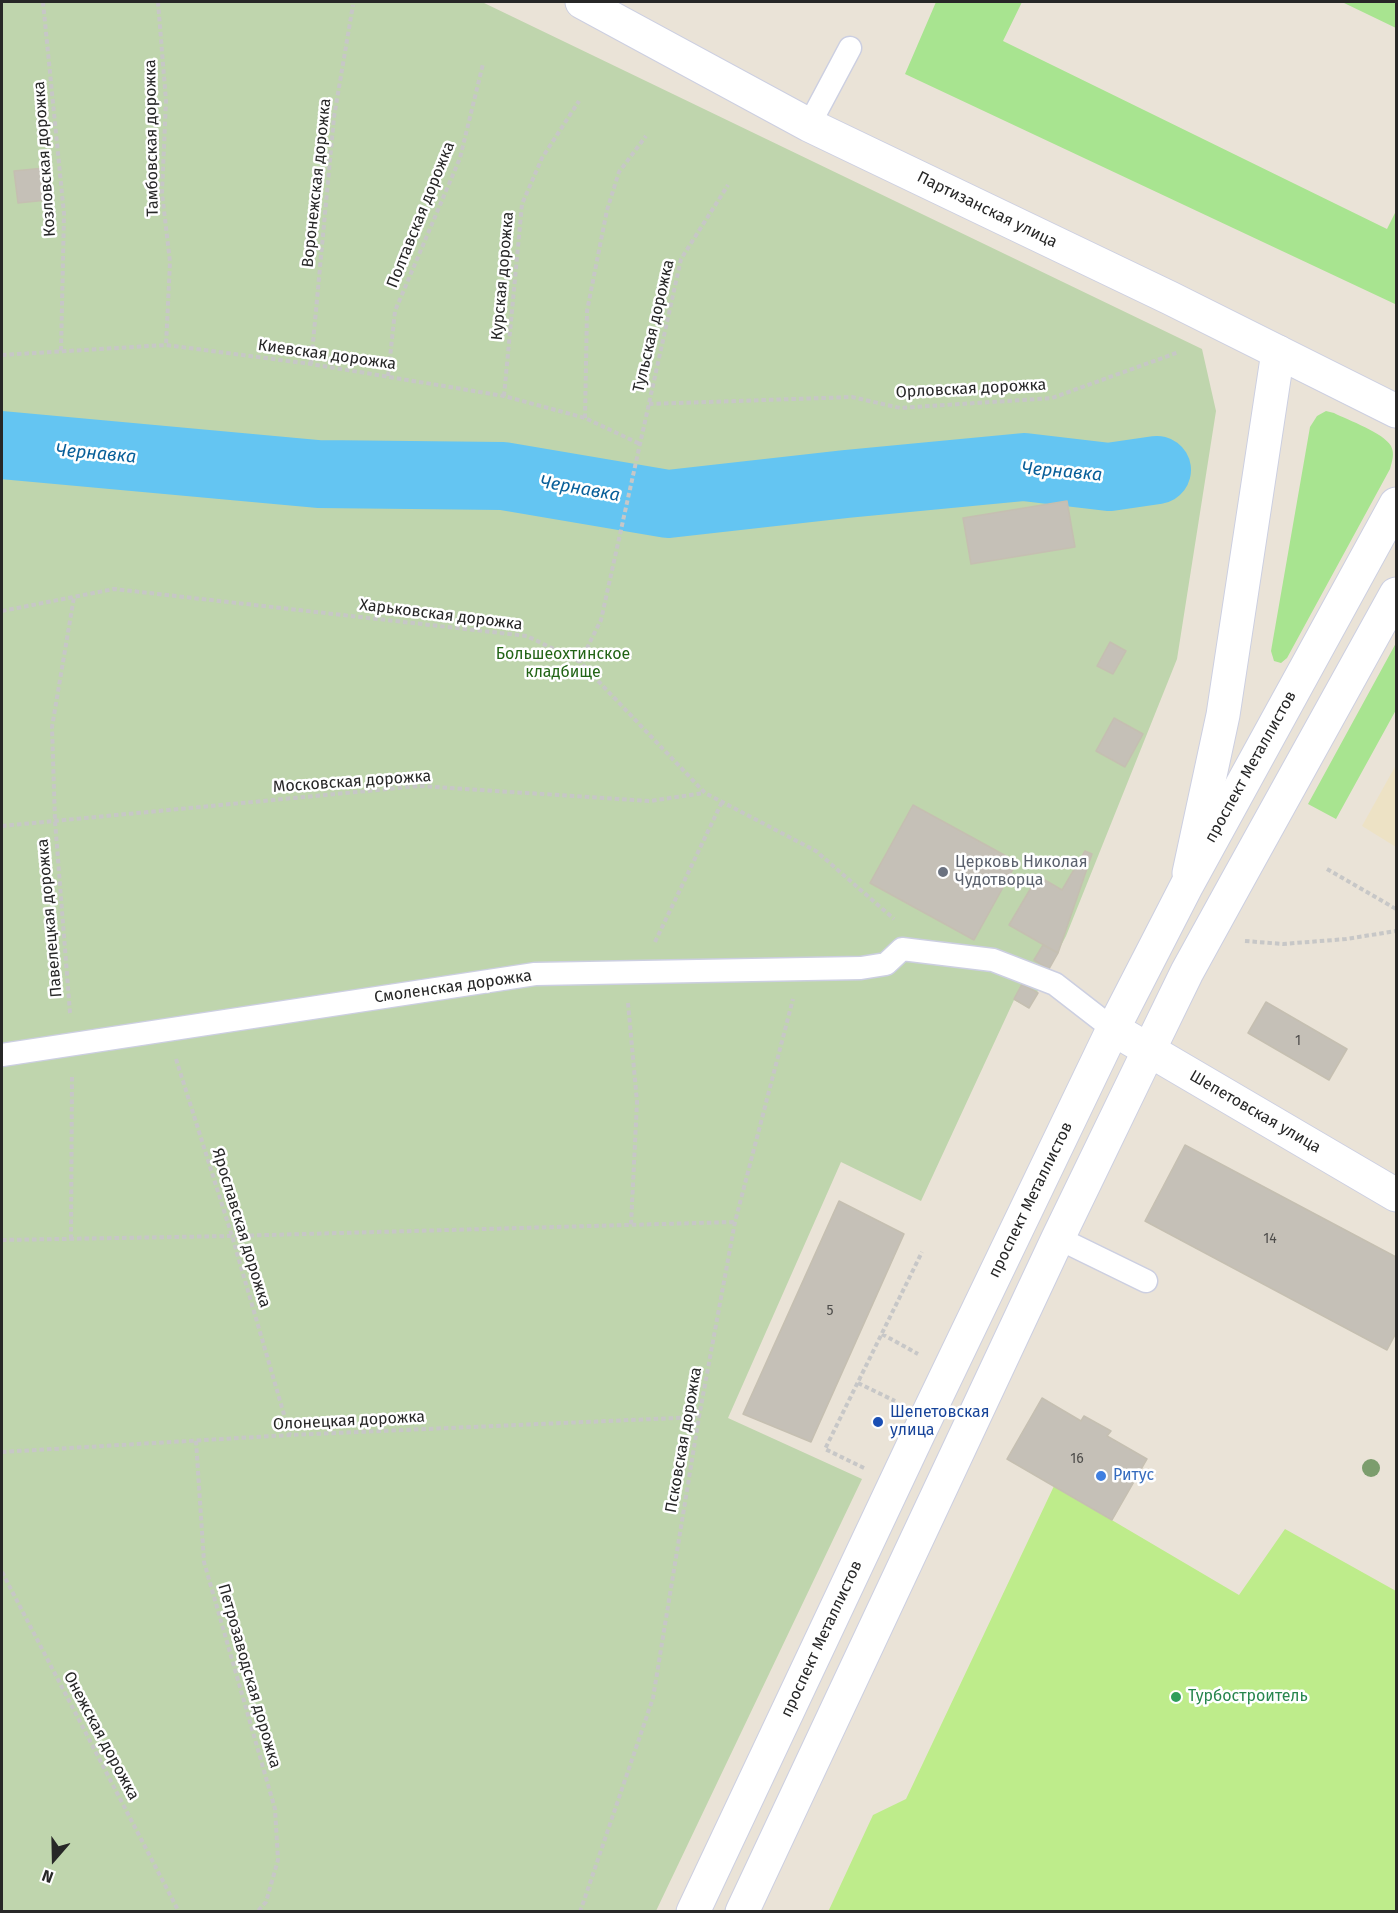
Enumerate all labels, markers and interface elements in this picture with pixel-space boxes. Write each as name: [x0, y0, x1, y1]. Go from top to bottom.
street label: Тамбовская дорожка: [141, 59, 163, 217]
street label: Козловская дорожка: [30, 80, 60, 238]
street label: Воронежская дорожка: [299, 97, 335, 269]
street label: Полтавская дорожка: [383, 139, 459, 291]
street label: Партизанская улица: [914, 168, 1060, 252]
street label: Курская дорожка: [488, 211, 518, 341]
street label: Тульская дорожка: [629, 258, 679, 394]
street label: Киевская дорожка: [257, 336, 397, 374]
street label: Орловская дорожка: [895, 375, 1047, 403]
water label: Чернавка: [55, 440, 137, 468]
water label: Чернавка: [1021, 458, 1103, 486]
water label: Чернавка: [538, 471, 622, 507]
street label: Харьковская дорожка: [358, 595, 524, 635]
park label: Большеохтинское кладбище: [496, 645, 630, 683]
street label: проспект Металлистов: [1201, 688, 1301, 846]
street label: Московская дорожка: [272, 767, 432, 797]
street label: Павелецкая дорожка: [33, 838, 67, 998]
place label: Церковь Николая Чудотворца: [955, 853, 1087, 891]
marker: Церковь Николая Чудотворца: [936, 865, 950, 879]
street label: Смоленская дорожка: [373, 966, 533, 1008]
house number: 1: [1295, 1033, 1301, 1049]
street label: Шепетовская улица: [1186, 1067, 1324, 1157]
street label: проспект Металлистов: [985, 1119, 1077, 1281]
street label: Ярославская дорожка: [208, 1146, 274, 1310]
house number: 14: [1263, 1231, 1277, 1247]
house number: 5: [826, 1303, 834, 1319]
street label: Псковская дорожка: [662, 1366, 706, 1514]
place label: Шепетовская улица: [890, 1403, 990, 1441]
street label: Олонецкая дорожка: [273, 1407, 425, 1435]
marker: Шепетовская улица: [871, 1415, 885, 1429]
house number: 16: [1070, 1451, 1084, 1467]
place label: Ритус: [1113, 1466, 1154, 1486]
marker: Ритус: [1094, 1469, 1108, 1483]
street label: проспект Металлистов: [777, 1558, 867, 1720]
street label: Петрозаводская дорожка: [213, 1582, 285, 1770]
street label: Онежская дорожка: [59, 1668, 143, 1804]
place label: Турбостроитель: [1188, 1687, 1308, 1707]
marker: Турбостроитель: [1169, 1690, 1183, 1704]
north arrow: [24, 1829, 84, 1889]
text: N: [39, 1866, 56, 1887]

